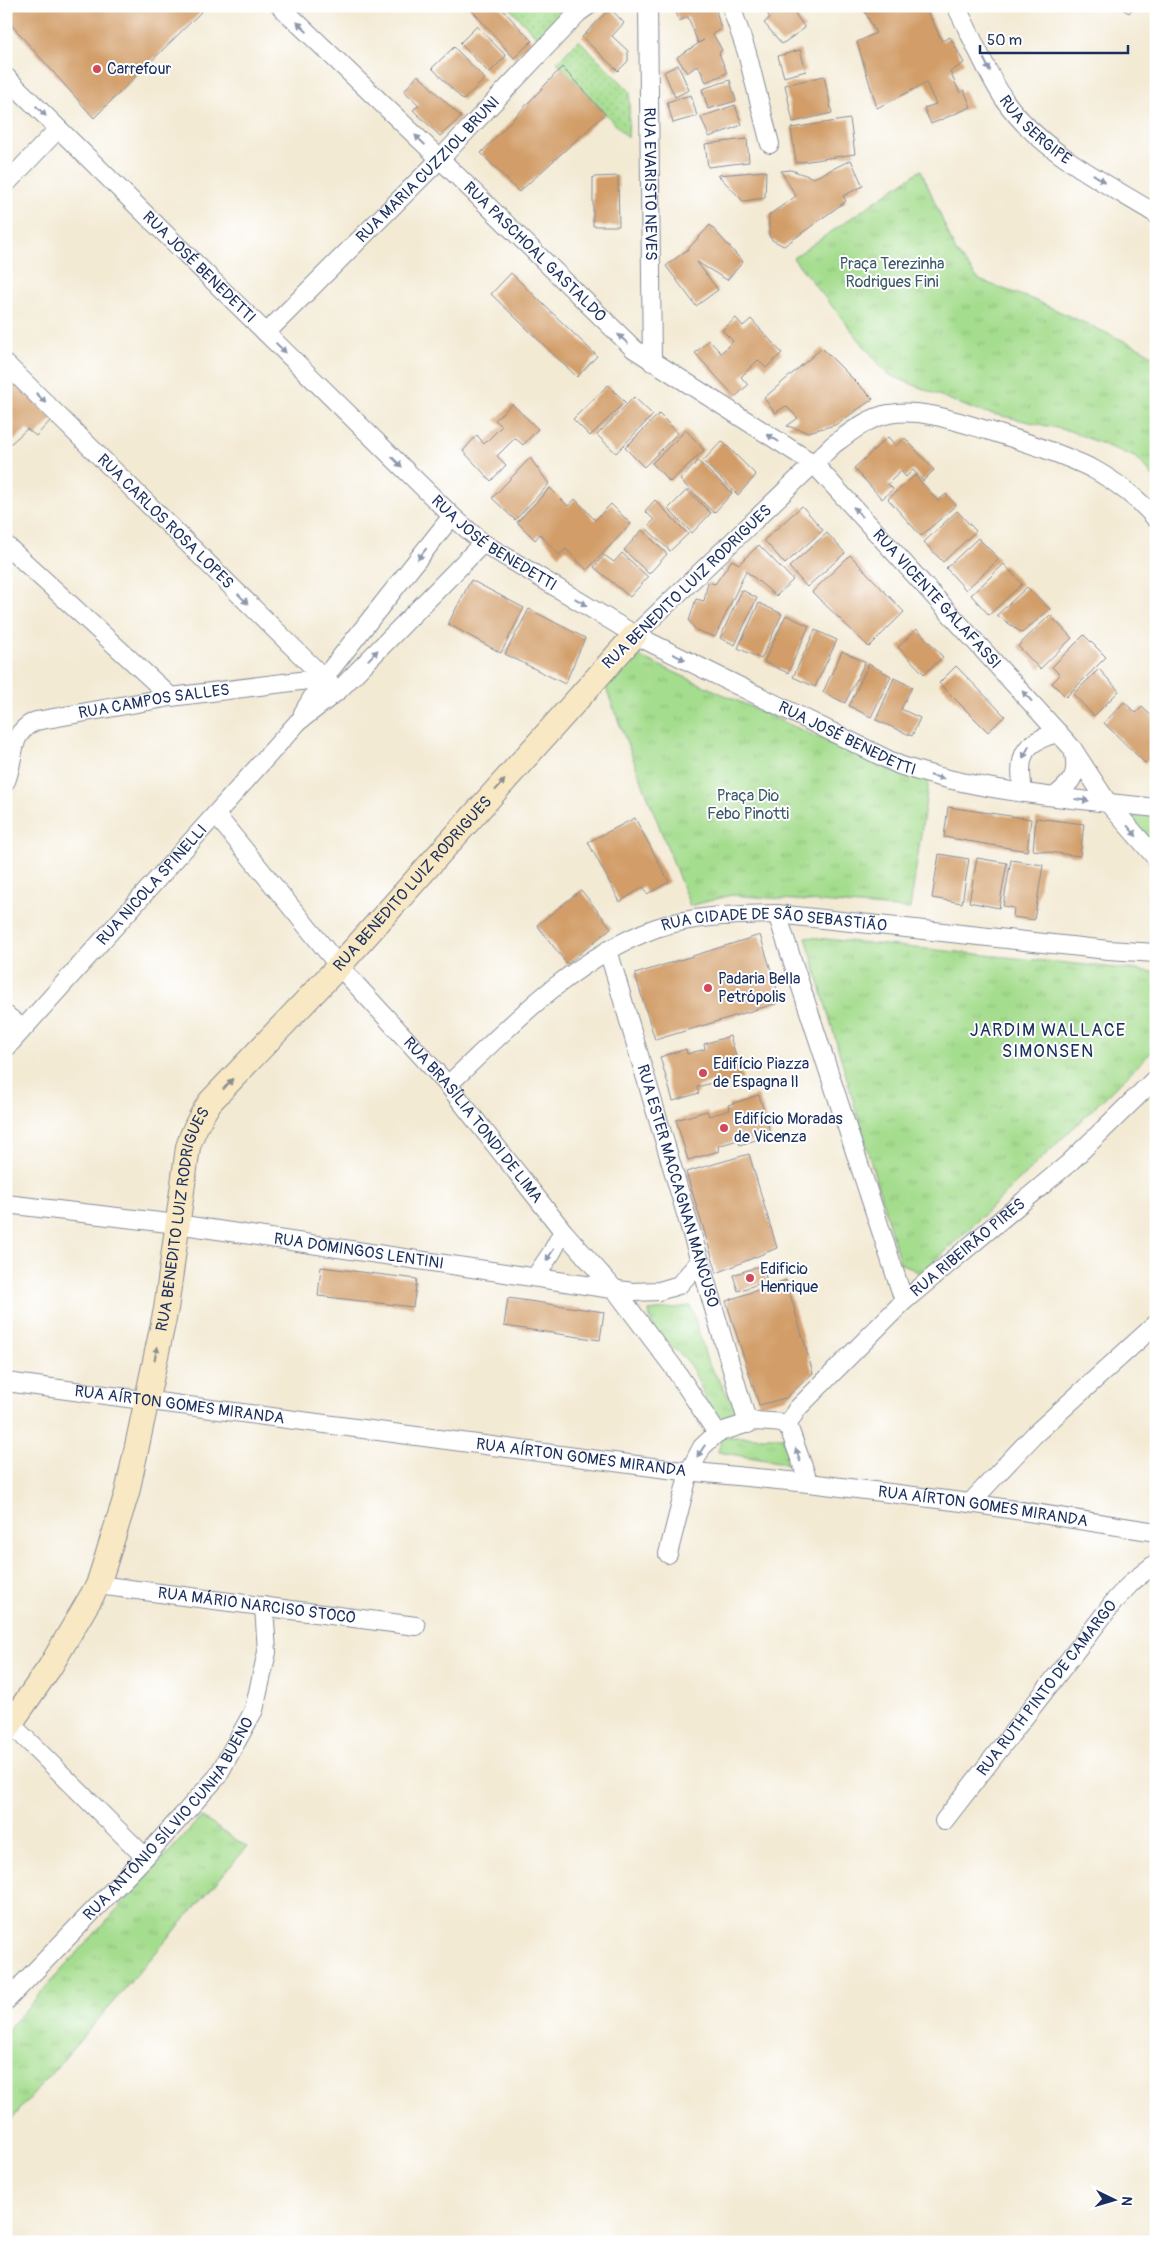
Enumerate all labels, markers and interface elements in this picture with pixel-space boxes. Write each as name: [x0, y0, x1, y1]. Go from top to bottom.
one-way arrow: [297, 21, 309, 33]
scale bar: [980, 22, 1127, 54]
text: 50 m: [987, 31, 1022, 50]
one-way arrow: [983, 58, 991, 72]
place label: Carrefour: [107, 59, 171, 79]
marker: Carrefour: [91, 63, 103, 75]
street label: RUA MARIA CUZZIOL BRUNI: [352, 92, 504, 247]
street label: RUA SERGIPE: [994, 92, 1075, 169]
one-way arrow: [35, 105, 47, 117]
street label: RUA EVARISTO NEVES: [639, 107, 661, 261]
one-way arrow: [414, 134, 426, 146]
one-way arrow: [1092, 173, 1106, 183]
street label: RUA PASCHOAL GASTALDO: [459, 177, 610, 326]
street label: RUA JOSÉ BENEDETTI: [138, 207, 260, 327]
park label: Praça Terezinha Rodrigues Fini: [840, 254, 944, 292]
one-way arrow: [617, 333, 629, 345]
one-way arrow: [275, 342, 287, 354]
one-way arrow: [35, 392, 47, 404]
one-way arrow: [766, 434, 780, 443]
street label: RUA CARLOS ROSA LOPES: [93, 450, 238, 593]
one-way arrow: [391, 456, 403, 468]
street label: RUA JOSÉ BENEDETTI: [427, 491, 560, 595]
street label: RUA BENEDITO LUIZ RODRIGUES: [598, 501, 776, 673]
one-way arrow: [852, 506, 864, 518]
street label: RUA VICENTE GALAFASSI: [868, 525, 1005, 673]
one-way arrow: [417, 547, 427, 561]
one-way arrow: [237, 593, 249, 605]
one-way arrow: [574, 598, 587, 607]
one-way arrow: [367, 649, 379, 661]
one-way arrow: [671, 653, 686, 661]
street label: RUA CAMPOS SALLES: [77, 680, 231, 723]
one-way arrow: [1021, 691, 1033, 703]
street label: RUA JOSÉ BENEDETTI: [775, 697, 919, 780]
one-way arrow: [1022, 745, 1030, 760]
one-way arrow: [929, 773, 944, 781]
one-way arrow: [494, 779, 505, 792]
park label: Praça Dio Febo Pinotti: [707, 786, 789, 824]
street label: RUA BENEDITO LUIZ RODRIGUES: [329, 792, 496, 976]
one-way arrow: [1074, 796, 1090, 804]
street label: RUA NICOLA SPINELLI: [93, 820, 212, 950]
one-way arrow: [1126, 824, 1138, 836]
street label: RUA CIDADE DE SÃO SEBASTIÃO: [659, 904, 888, 936]
place label: Padaria Bella Petrópolis: [718, 969, 800, 1007]
marker: Padaria Bella Petrópolis: [702, 982, 714, 994]
district label: JARDIM WALLACE SIMONSEN: [970, 1019, 1126, 1063]
street label: RUA BRASÍLIA TONDI DE LIMA: [399, 1033, 547, 1207]
place label: Edifício Piazza de Espagna ll: [713, 1054, 809, 1092]
street label: RUA ESTER MACCAGNAN MANCUSO: [632, 1062, 723, 1310]
marker: Edifício Piazza de Espagna ll: [697, 1067, 709, 1079]
one-way arrow: [222, 1078, 234, 1090]
street label: RUA BENEDITO LUIZ RODRIGUES: [152, 1104, 214, 1333]
place label: Edifício Moradas de Vicenza: [734, 1109, 843, 1147]
marker: Edifício Moradas de Vicenza: [718, 1122, 730, 1134]
street label: RUA RIBEIRÃO PIRES: [906, 1194, 1029, 1301]
street label: RUA DOMINGOS LENTINI: [272, 1229, 445, 1274]
one-way arrow: [545, 1248, 555, 1261]
place label: Edificio Henrique: [760, 1259, 818, 1297]
marker: Edificio Henrique: [744, 1272, 756, 1284]
one-way arrow: [152, 1346, 160, 1361]
street label: RUA AÍRTON GOMES MIRANDA: [73, 1381, 286, 1429]
street label: RUA AÍRTON GOMES MIRANDA: [475, 1434, 687, 1481]
one-way arrow: [696, 1444, 706, 1458]
one-way arrow: [794, 1447, 801, 1462]
street label: RUA AÍRTON GOMES MIRANDA: [877, 1482, 1089, 1531]
street label: RUA MÁRIO NARCISO STOCO: [157, 1583, 357, 1628]
street label: RUA RUTH PINTO DE CAMARGO: [973, 1596, 1121, 1780]
street label: RUA ANTÔNIO SÍLVIO CUNHA BUENO: [79, 1714, 258, 1925]
north arrow: [1090, 2176, 1140, 2226]
text: N: [1118, 2196, 1135, 2207]

